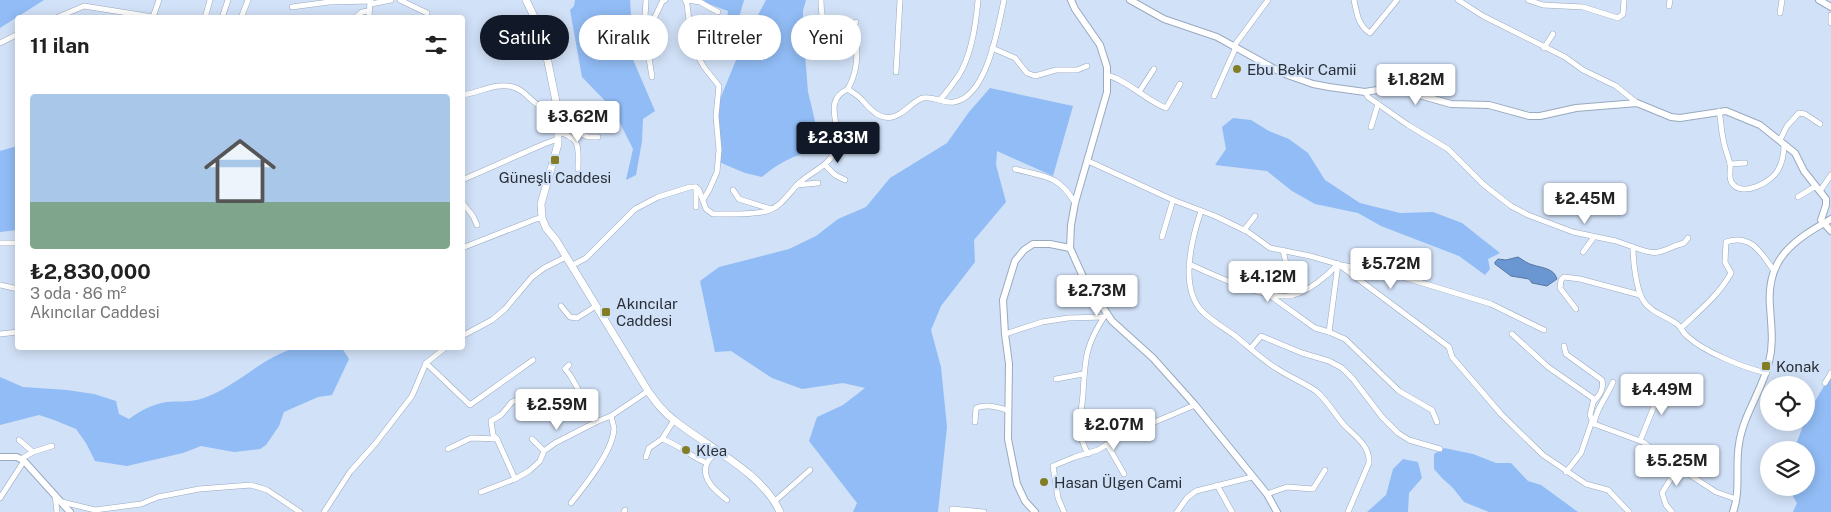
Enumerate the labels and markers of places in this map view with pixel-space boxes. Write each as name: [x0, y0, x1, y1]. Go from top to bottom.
place label: Ebu Bekir Camii: [1247, 61, 1357, 78]
marker: Ebu Bekir Camii: [1231, 63, 1243, 75]
pin: ₺1.82M: [1375, 64, 1457, 106]
pin: ₺3.62M: [537, 100, 619, 143]
pin: ₺2.83M: [797, 121, 879, 164]
marker: Güneşli Caddesi: [549, 154, 561, 166]
place label: Güneşli Caddesi: [499, 169, 611, 186]
pin: ₺2.45M: [1544, 182, 1626, 225]
pin: ₺5.72M: [1350, 248, 1432, 290]
pin: ₺4.12M: [1227, 260, 1309, 303]
pin: ₺2.73M: [1056, 274, 1138, 317]
place label: Akıncılar Caddesi: [616, 295, 678, 329]
marker: Akıncılar Caddesi: [600, 306, 612, 318]
place label: Konak: [1776, 358, 1820, 375]
marker: Konak: [1760, 360, 1772, 372]
pin: ₺4.49M: [1621, 374, 1703, 416]
pin: ₺2.59M: [516, 388, 598, 431]
pin: ₺2.07M: [1073, 408, 1155, 451]
place label: Klea: [696, 442, 727, 459]
marker: Klea: [680, 444, 692, 456]
pin: ₺5.25M: [1636, 444, 1718, 487]
place label: Hasan Ülgen Cami: [1054, 473, 1182, 491]
marker: Hasan Ülgen Cami: [1038, 476, 1050, 488]

